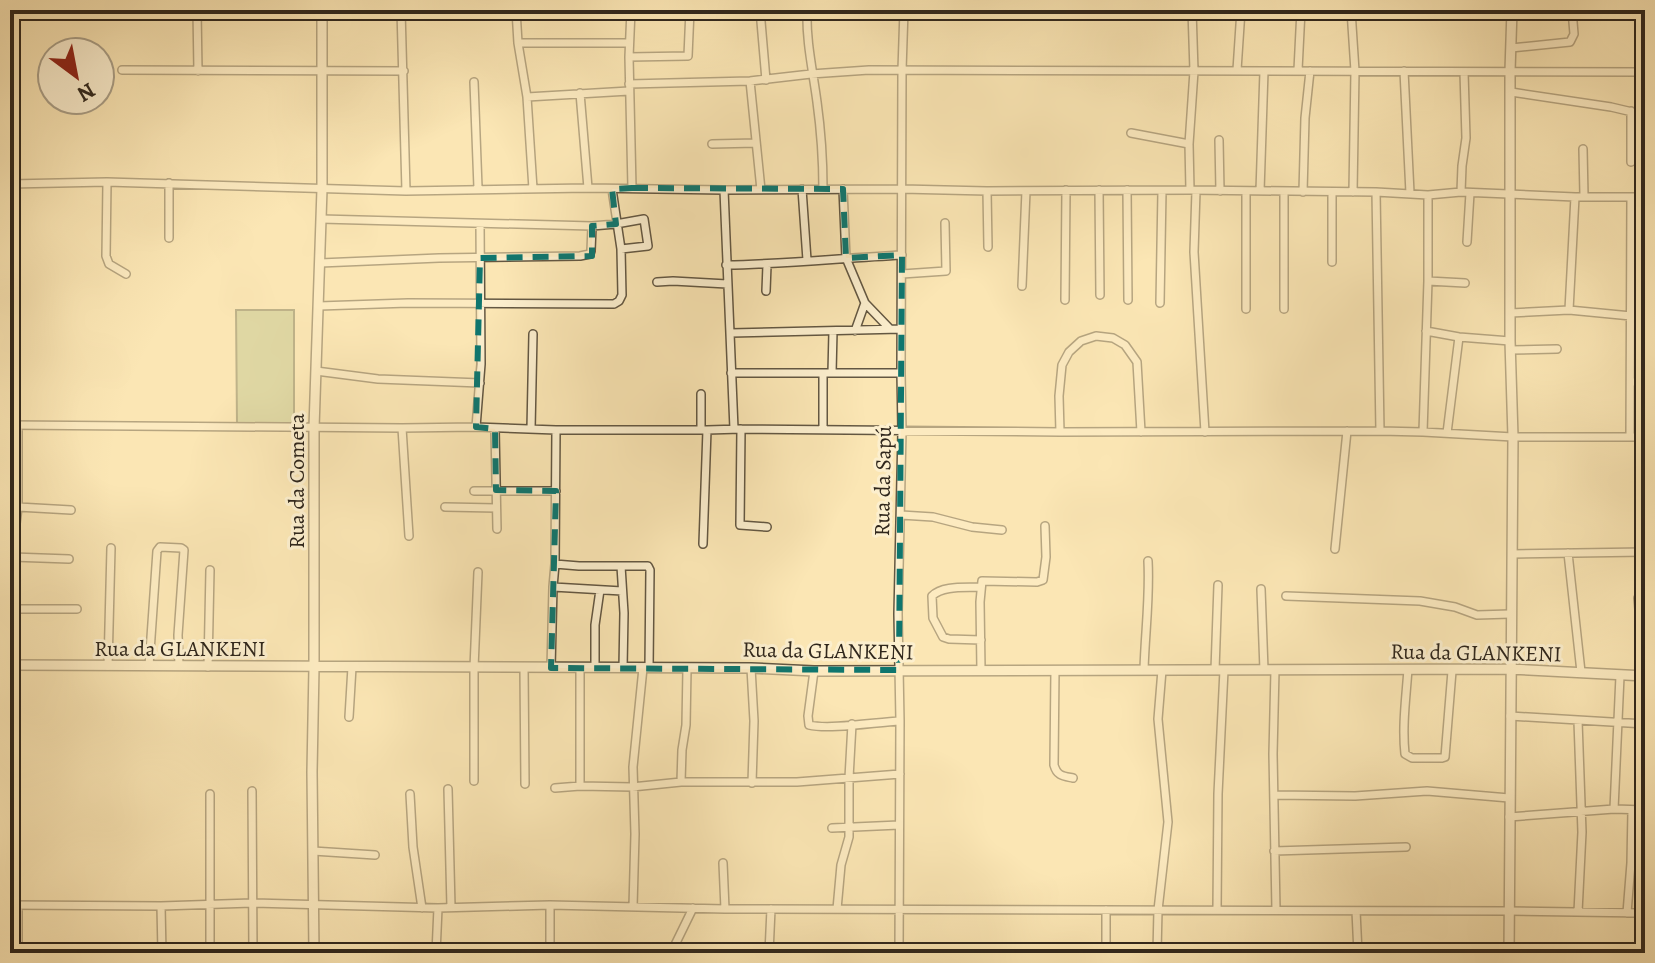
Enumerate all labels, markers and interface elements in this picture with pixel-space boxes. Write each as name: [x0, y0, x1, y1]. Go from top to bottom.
north arrow: [36, 36, 116, 116]
text: N: [71, 75, 101, 109]
street label: Rua da Cometa: [282, 412, 312, 549]
street label: Rua da Sapú: [867, 425, 899, 537]
street label: Rua da GLANKENI: [94, 634, 266, 664]
street label: Rua da GLANKENI: [742, 635, 914, 667]
street label: Rua da GLANKENI: [1390, 637, 1562, 669]

